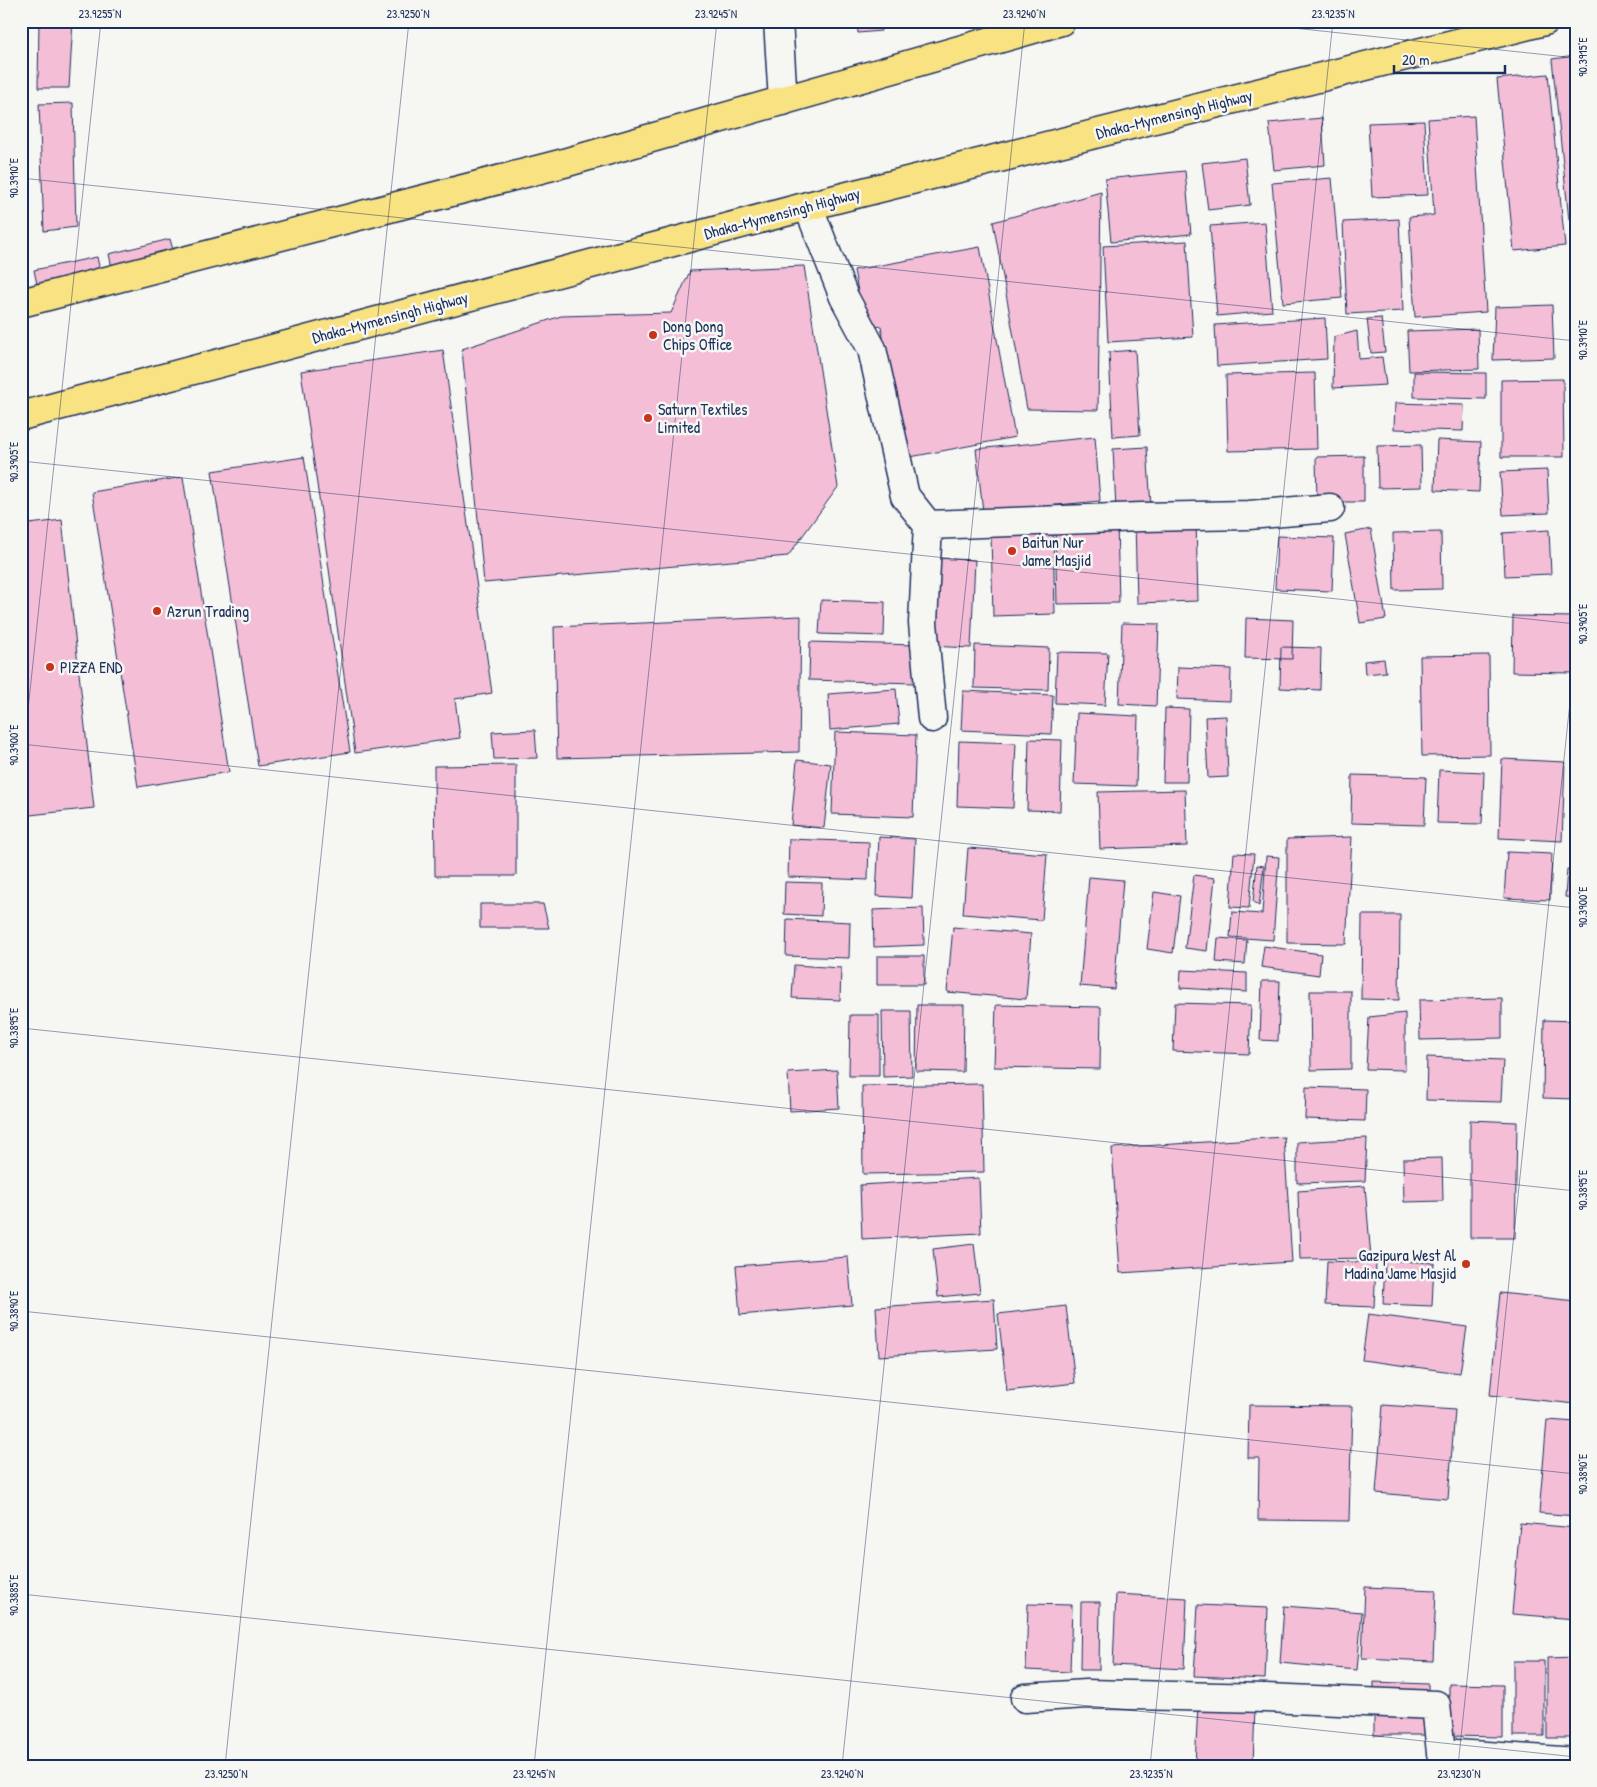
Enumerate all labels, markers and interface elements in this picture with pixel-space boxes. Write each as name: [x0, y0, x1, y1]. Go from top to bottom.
text: 23.9255°N: [79, 5, 121, 22]
text: 23.9250°N: [386, 5, 430, 22]
text: 23.9245°N: [695, 5, 737, 22]
text: 23.9240°N: [1003, 5, 1045, 22]
text: 23.9235°N: [1311, 5, 1355, 22]
text: 90.3915°E: [1574, 36, 1591, 77]
scale bar: [1394, 42, 1506, 74]
text: 20 m: [1402, 49, 1429, 70]
street label: Dhaka-Mymensingh Highway: [1093, 84, 1255, 144]
text: 90.3910°E: [5, 157, 22, 198]
street label: Dhaka-Mymensingh Highway: [702, 182, 863, 244]
street label: Dhaka-Mymensingh Highway: [310, 286, 471, 348]
place label: Dong Dong Chips Office: [663, 315, 733, 355]
text: 90.3910°E: [1574, 319, 1591, 360]
marker: Dong Dong Chips Office: [647, 329, 659, 341]
place label: Saturn Textiles Limited: [658, 398, 748, 438]
marker: Saturn Textiles Limited: [642, 412, 654, 424]
text: 90.3905°E: [5, 441, 22, 482]
place label: Baitun Nur Jame Masjid: [1022, 531, 1091, 571]
marker: Baitun Nur Jame Masjid: [1006, 545, 1018, 557]
place label: Azrun Trading: [167, 600, 249, 622]
text: 90.3905°E: [1574, 603, 1591, 644]
marker: Azrun Trading: [151, 605, 163, 617]
place label: PIZZA END: [60, 656, 123, 678]
marker: PIZZA END: [44, 661, 56, 673]
text: 90.3900°E: [5, 724, 22, 765]
text: 90.3900°E: [1574, 886, 1591, 927]
text: 90.3895°E: [5, 1007, 22, 1048]
text: 90.3895°E: [1574, 1169, 1591, 1210]
place label: Gazipura West Al Madina Jame Masjid: [1345, 1244, 1457, 1284]
marker: Gazipura West Al Madina Jame Masjid: [1460, 1258, 1472, 1270]
text: 90.3890°E: [5, 1290, 22, 1331]
text: 90.3890°E: [1574, 1453, 1591, 1494]
text: 90.3885°E: [5, 1574, 22, 1616]
text: 23.9250°N: [204, 1765, 248, 1782]
text: 23.9245°N: [513, 1765, 555, 1782]
text: 23.9240°N: [821, 1765, 863, 1782]
text: 23.9235°N: [1129, 1765, 1173, 1782]
text: 23.9230°N: [1437, 1765, 1481, 1782]

